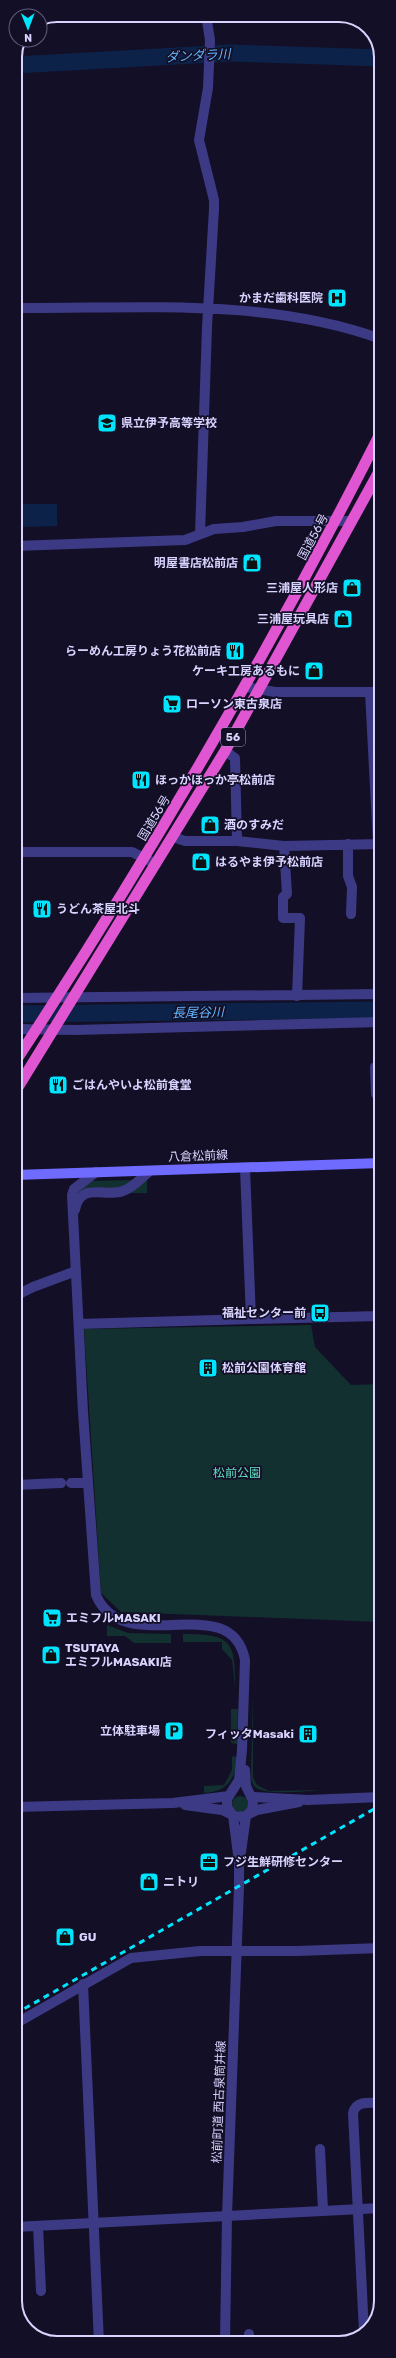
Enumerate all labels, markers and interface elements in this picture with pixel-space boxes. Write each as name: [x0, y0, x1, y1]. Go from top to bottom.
north arrow: [8, 8, 48, 48]
text: N: [24, 31, 32, 44]
water label: ダンダラ川: [165, 46, 233, 65]
hospital icon: かまだ歯科医院: [326, 287, 348, 309]
place label: かまだ歯科医院: [239, 291, 323, 305]
school or university icon: 県立伊予高等学校: [96, 412, 118, 434]
place label: 県立伊予高等学校: [121, 416, 217, 430]
street label: 国道56号: [295, 511, 331, 563]
shop icon: 明屋書店松前店: [241, 552, 263, 574]
place label: 明屋書店松前店: [154, 556, 238, 570]
shop icon: 三浦屋人形店: [341, 577, 363, 599]
place label: 三浦屋人形店: [266, 581, 338, 595]
shop icon: 三浦屋玩具店: [332, 608, 354, 630]
place label: 三浦屋玩具店: [257, 612, 329, 626]
restaurant icon: らーめん工房りょう花松前店: [224, 640, 246, 662]
place label: らーめん工房りょう花松前店: [65, 644, 221, 658]
shop icon: ケーキ工房あるもに: [303, 660, 325, 682]
place label: ケーキ工房あるもに: [192, 664, 300, 678]
supermarket icon: ローソン東古泉店: [161, 693, 183, 715]
place label: ローソン東古泉店: [186, 697, 282, 711]
road number: 56: [221, 728, 245, 746]
restaurant icon: ほっかほっか亭松前店: [130, 769, 152, 791]
place label: ほっかほっか亭松前店: [155, 773, 275, 787]
street label: 国道56号: [135, 793, 173, 843]
shop icon: 酒のすみだ: [199, 814, 221, 836]
place label: 酒のすみだ: [224, 818, 284, 832]
shop icon: はるやま伊予松前店: [190, 851, 212, 873]
place label: はるやま伊予松前店: [215, 855, 323, 869]
restaurant icon: うどん茶屋北斗: [31, 898, 53, 920]
place label: うどん茶屋北斗: [56, 902, 140, 916]
water label: 長尾谷川: [172, 1005, 226, 1020]
restaurant icon: ごはんやいよ松前食堂: [47, 1074, 69, 1096]
place label: ごはんやいよ松前食堂: [72, 1078, 192, 1092]
street label: 八倉松前線: [168, 1148, 228, 1164]
bus stop icon: 福祉センター前: [309, 1302, 331, 1324]
place label: 福祉センター前: [222, 1306, 306, 1320]
building icon: 松前公園体育館: [197, 1357, 219, 1379]
place label: 松前公園体育館: [222, 1361, 306, 1375]
park label: 松前公園: [213, 1466, 261, 1480]
supermarket icon: エミフルMASAKI: [41, 1607, 63, 1629]
place label: エミフルMASAKI: [66, 1611, 161, 1625]
place label: TSUTAYA エミフルMASAKI店: [65, 1641, 172, 1669]
shop icon: TSUTAYA エミフルMASAKI店: [40, 1644, 62, 1666]
parking icon: 立体駐車場: [163, 1720, 185, 1742]
building icon: フィッタMasaki: [297, 1723, 319, 1745]
place label: 立体駐車場: [100, 1724, 160, 1738]
place label: フィッタMasaki: [205, 1727, 294, 1741]
office icon: フジ生鮮研修センター: [198, 1851, 220, 1873]
place label: フジ生鮮研修センター: [223, 1855, 343, 1869]
shop icon: ニトリ: [138, 1871, 160, 1893]
place label: ニトリ: [163, 1875, 199, 1889]
shop icon: GU: [54, 1926, 76, 1948]
place label: GU: [79, 1930, 96, 1944]
street label: 松前町道 西古泉筒井線: [210, 2040, 228, 2164]

